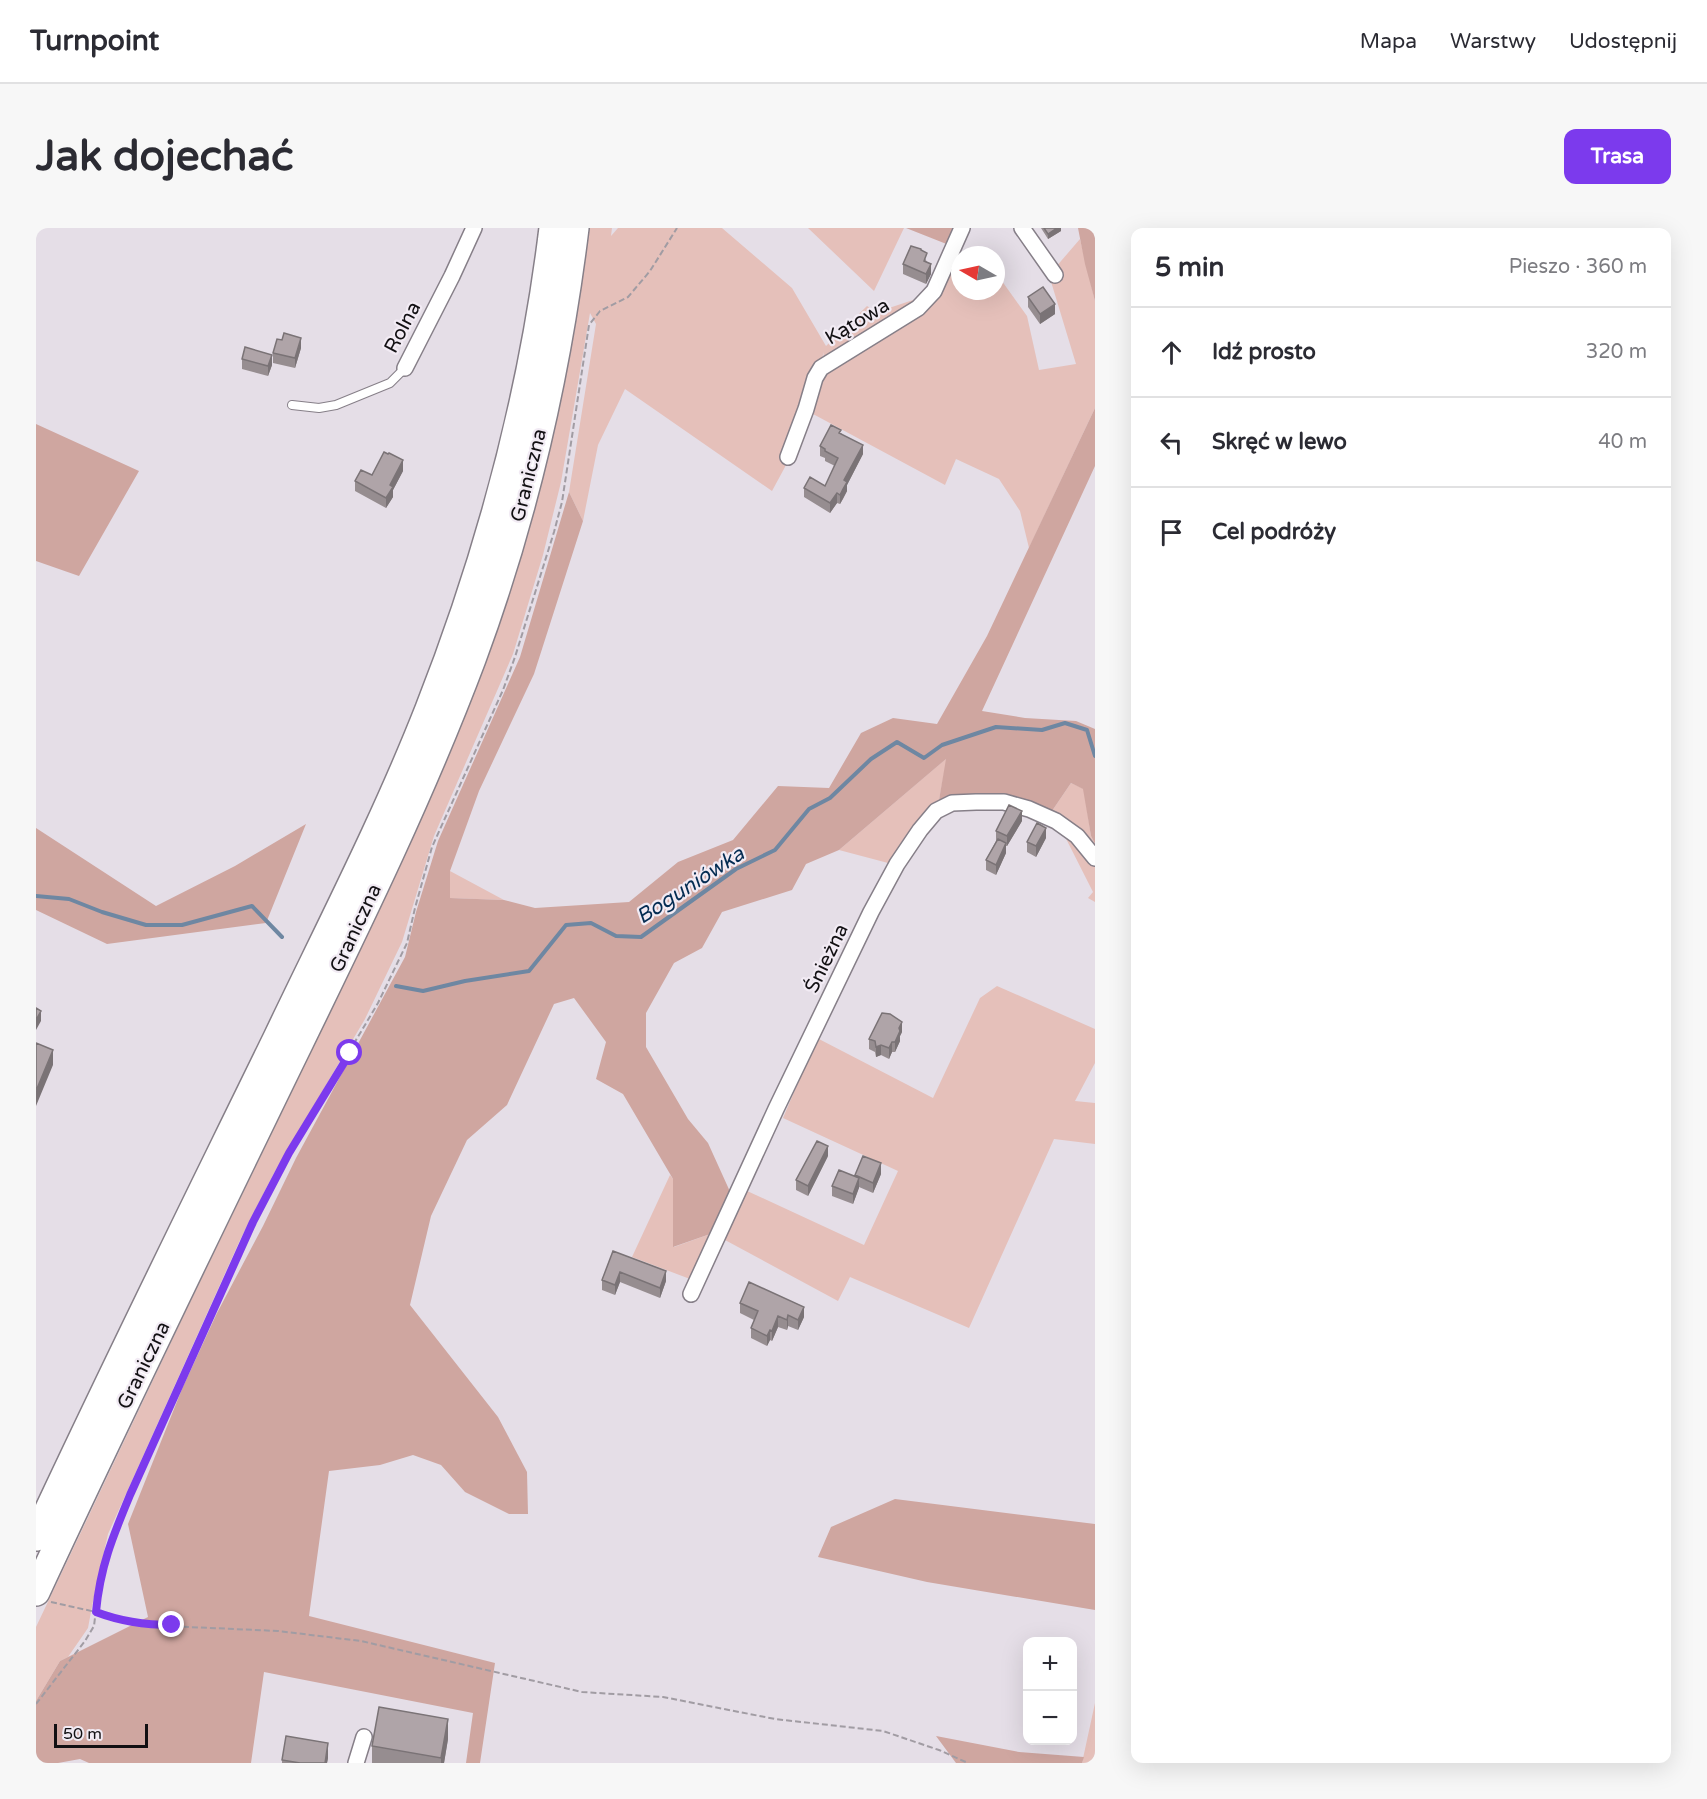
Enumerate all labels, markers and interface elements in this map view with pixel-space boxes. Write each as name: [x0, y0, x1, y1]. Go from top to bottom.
text: Turnpoint: [30, 24, 159, 58]
text: Mapa: [1360, 29, 1417, 54]
text: Warstwy: [1450, 29, 1536, 54]
text: Udostępnij: [1569, 29, 1677, 54]
button: Trasa: [1564, 129, 1671, 184]
text: Jak dojechać: [36, 131, 293, 182]
north arrow: [951, 246, 1005, 300]
text: 5 min: [1155, 252, 1224, 283]
text: Pieszo · 360 m: [1509, 255, 1647, 279]
street label: Kątowa: [821, 293, 894, 350]
street label: Rolna: [379, 298, 426, 357]
icon: ahead: [1155, 336, 1188, 369]
text: Idź prosto: [1212, 339, 1316, 365]
text: 320 m: [1586, 340, 1647, 364]
street label: Graniczna: [506, 426, 552, 524]
icon: left: [1155, 426, 1188, 459]
text: Skręć w lewo: [1212, 429, 1347, 455]
text: 40 m: [1598, 430, 1647, 454]
icon: arrive: [1155, 516, 1188, 549]
text: Cel podróży: [1212, 519, 1336, 545]
water label: Boguniówka: [632, 841, 750, 930]
street label: Graniczna: [325, 880, 387, 977]
street label: Śnieżna: [799, 919, 854, 997]
route start: [336, 1039, 362, 1065]
street label: Graniczna: [112, 1317, 176, 1414]
route end: [158, 1611, 184, 1637]
map controls: [1023, 1637, 1077, 1745]
button: +: [1023, 1637, 1077, 1691]
button: −: [1023, 1691, 1077, 1745]
scale bar: [54, 1721, 148, 1748]
text: 50 m: [63, 1724, 102, 1744]

